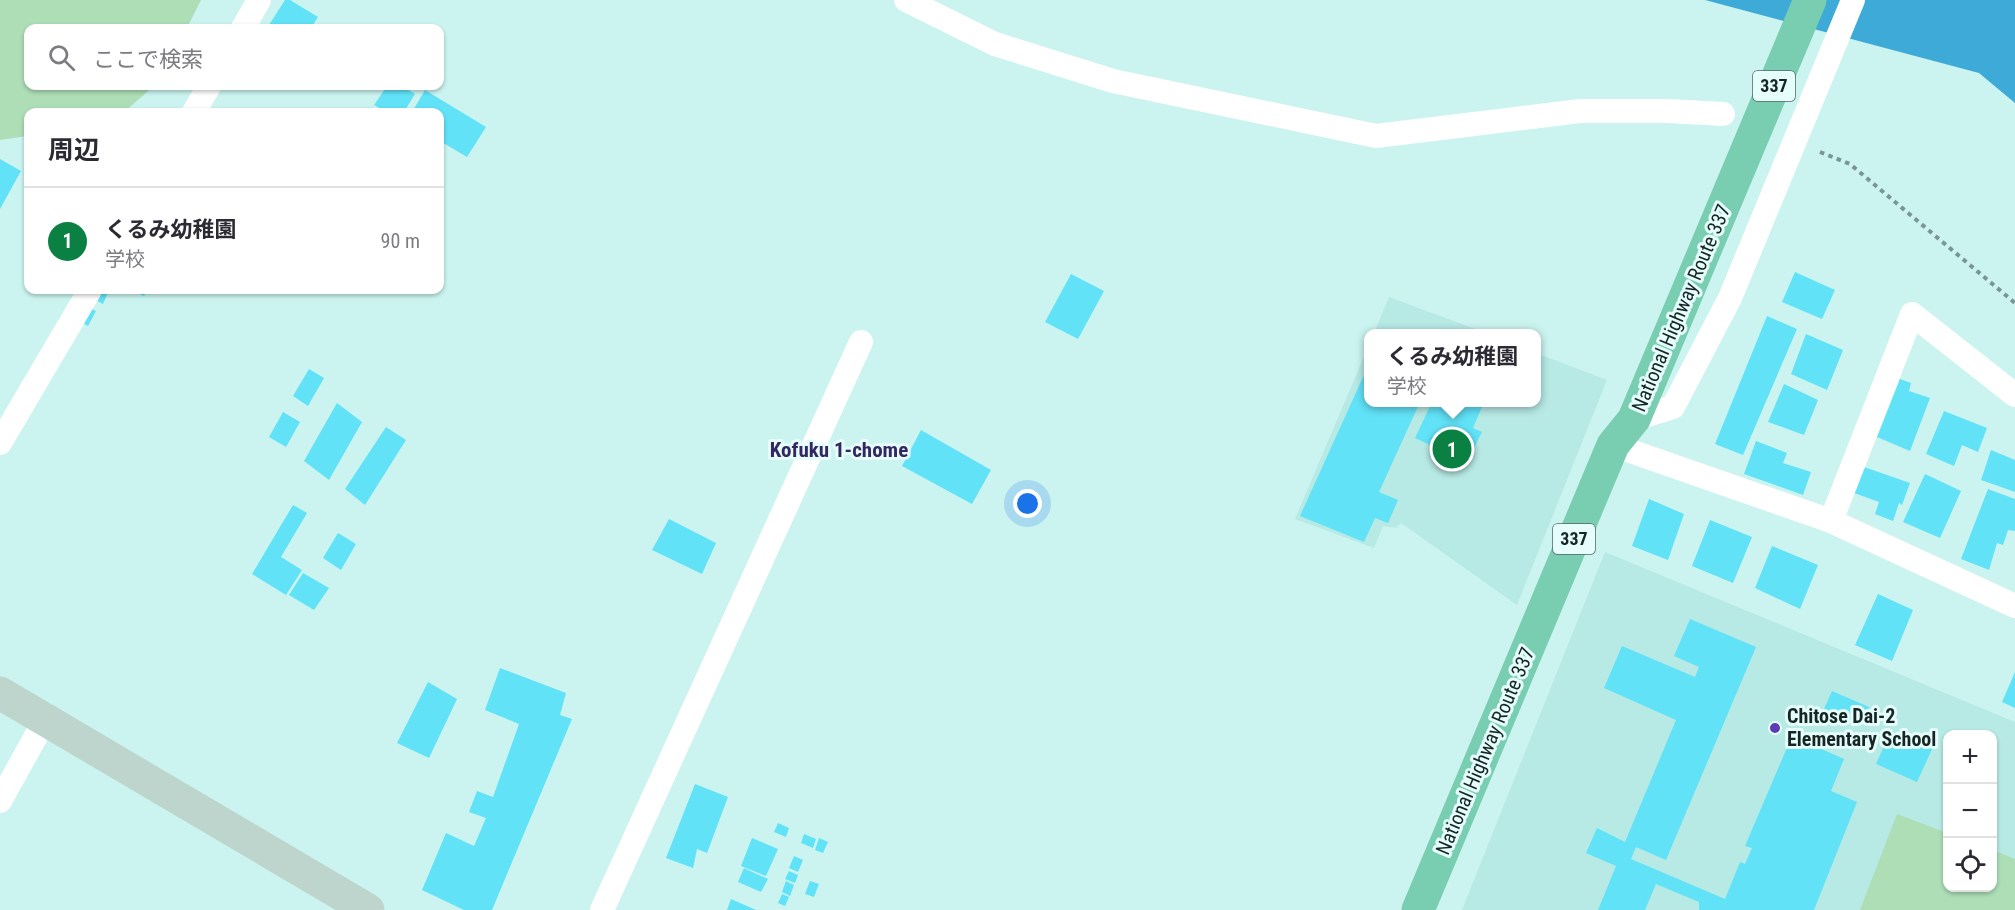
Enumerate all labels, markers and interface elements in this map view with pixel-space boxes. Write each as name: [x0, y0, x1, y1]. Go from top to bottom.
search box: [24, 24, 444, 90]
icon: search: [45, 41, 78, 74]
text: ここで検索: [93, 47, 203, 72]
road number: 337: [1753, 71, 1795, 101]
text: 周辺: [48, 135, 100, 165]
street label: National Highway Route 337: [1626, 201, 1736, 415]
text: くるみ幼稚園: [105, 217, 237, 242]
text: 1: [62, 229, 73, 253]
text: 90 m: [381, 229, 420, 253]
text: 学校: [105, 247, 145, 271]
popup: [1364, 329, 1541, 407]
text: くるみ幼稚園: [1387, 344, 1518, 369]
text: 学校: [1387, 374, 1427, 398]
pin: 1: [1432, 426, 1472, 472]
district label: Kofuku 1-chome: [770, 438, 908, 462]
your location: [1013, 489, 1042, 518]
road number: 337: [1553, 524, 1595, 554]
street label: National Highway Route 337: [1430, 644, 1540, 858]
place label: Chitose Dai-2 Elementary School: [1787, 704, 1936, 751]
marker: Chitose Dai-2 Elementary School: [1768, 721, 1782, 735]
map controls: [1943, 730, 1997, 892]
button: +: [1943, 730, 1997, 784]
button: −: [1943, 784, 1997, 838]
button: locate: [1943, 838, 1997, 892]

